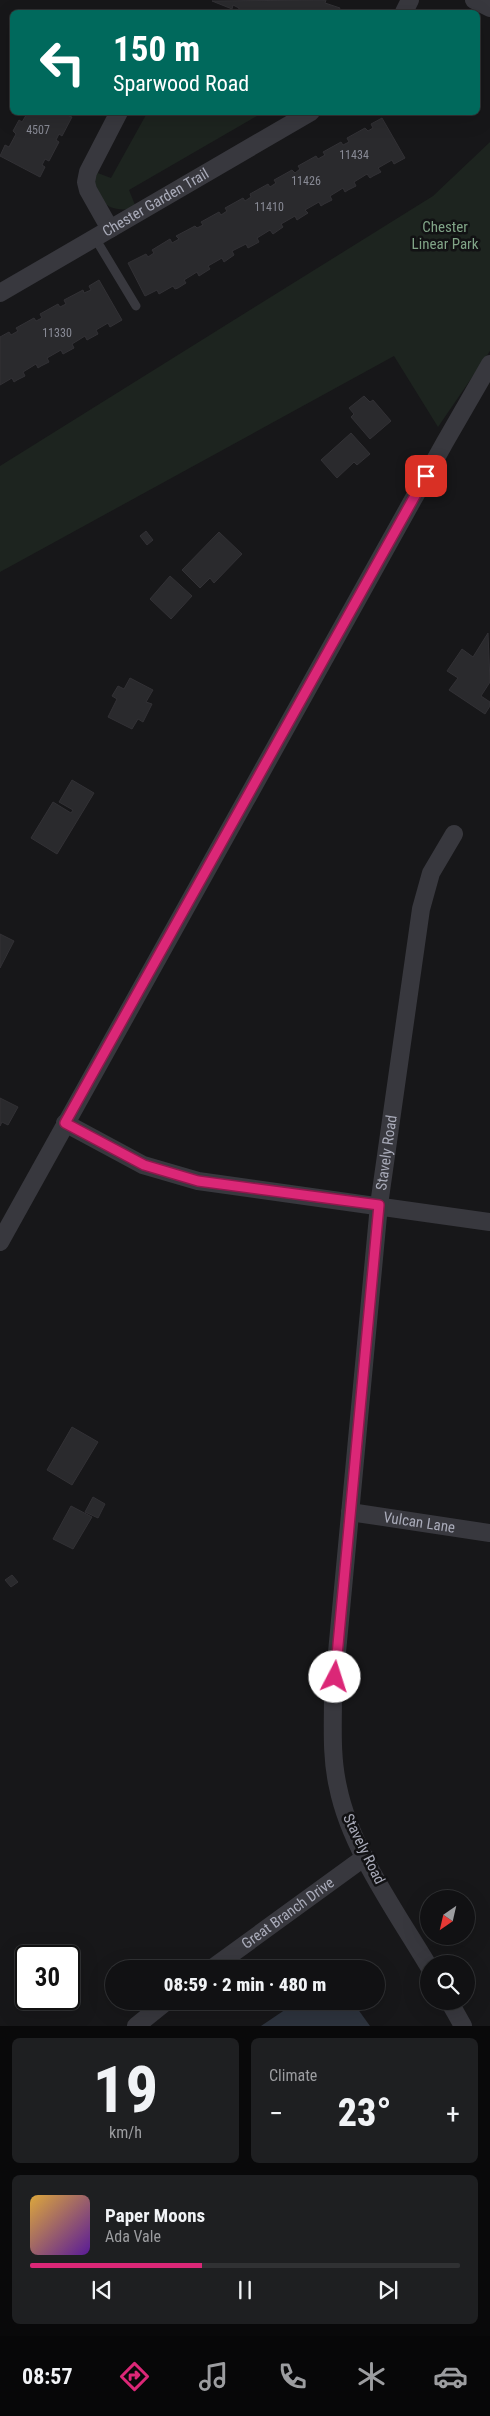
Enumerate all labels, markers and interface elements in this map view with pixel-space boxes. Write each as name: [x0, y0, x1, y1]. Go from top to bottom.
text: 150 m: [113, 29, 200, 70]
icon: left: [30, 30, 95, 95]
text: Sparwood Road: [113, 71, 249, 96]
house number: 4507: [26, 123, 50, 137]
house number: 11434: [339, 148, 369, 162]
street label: Chester Garden Trail: [99, 164, 212, 240]
house number: 11426: [291, 174, 321, 188]
house number: 11410: [254, 200, 284, 214]
park label: Chester Linear Park: [412, 218, 479, 253]
house number: 11330: [42, 326, 72, 340]
pin: [405, 455, 447, 497]
icon: arrive: [412, 462, 440, 490]
street label: Stavely Road: [372, 1114, 401, 1192]
street label: Vulcan Lane: [382, 1508, 456, 1537]
position arrow: [308, 1650, 360, 1702]
street label: Stavely Road: [339, 1811, 389, 1887]
street label: Great Branch Drive: [238, 1874, 338, 1953]
north arrow: [420, 1890, 475, 1945]
map controls: [420, 1890, 475, 2010]
speed limit sign: 30: [15, 1945, 80, 2010]
button: search: [420, 1955, 475, 2010]
text: 08:59 · 2 min · 480 m: [164, 1973, 326, 1996]
text: 19: [93, 2052, 158, 2128]
text: Climate: [269, 2066, 317, 2085]
text: 23°: [338, 2091, 391, 2135]
text: −: [269, 2097, 283, 2130]
text: +: [446, 2097, 460, 2130]
text: km/h: [109, 2123, 142, 2142]
text: Paper Moons: [105, 2204, 205, 2227]
text: Ada Vale: [105, 2227, 161, 2246]
icon: previous: [88, 2276, 116, 2304]
icon: pause: [231, 2276, 259, 2304]
icon: next: [374, 2276, 402, 2304]
icon: directions: [117, 2359, 152, 2394]
icon: music: [196, 2359, 231, 2394]
icon: phone: [275, 2359, 310, 2394]
icon: climate: [354, 2359, 389, 2394]
icon: car: [433, 2359, 468, 2394]
text: 08:57: [22, 2364, 73, 2389]

